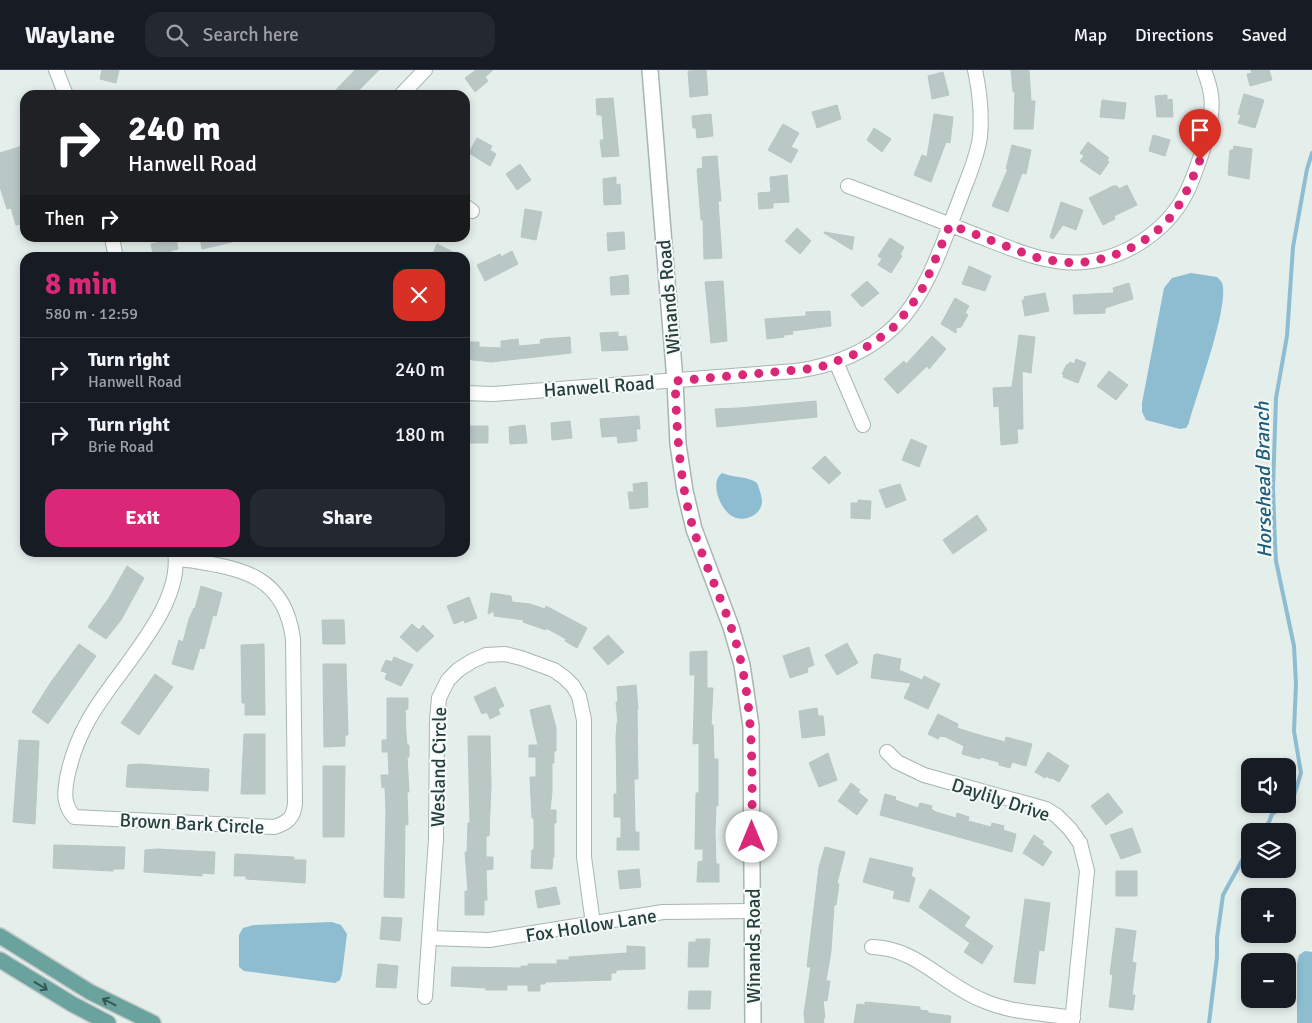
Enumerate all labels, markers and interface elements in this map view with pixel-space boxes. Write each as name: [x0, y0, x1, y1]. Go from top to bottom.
search box: [145, 12, 495, 57]
text: Waylane: [25, 20, 115, 50]
icon: search: [163, 21, 191, 49]
text: Search here: [203, 23, 299, 47]
text: Map: [1074, 24, 1107, 46]
text: Directions: [1135, 24, 1214, 46]
text: Saved: [1242, 24, 1287, 46]
text: 240 m: [128, 107, 221, 150]
pin: [1179, 109, 1221, 160]
icon: right: [45, 110, 110, 175]
icon: arrive: [1186, 116, 1214, 144]
text: Hanwell Road: [128, 150, 257, 177]
icon: right: [95, 205, 123, 233]
text: Then: [45, 207, 85, 231]
street label: Winands Road: [652, 239, 686, 355]
text: 8 min: [45, 266, 117, 303]
button: close: [393, 269, 445, 321]
text: 580 m · 12:59: [45, 304, 138, 324]
text: Turn right: [88, 348, 170, 372]
icon: right: [45, 356, 73, 384]
text: 240 m: [395, 358, 445, 382]
street label: Hanwell Road: [543, 371, 655, 403]
text: Hanwell Road: [88, 372, 182, 392]
water label: Horsehead Branch: [1250, 401, 1277, 558]
text: Turn right: [88, 413, 170, 437]
icon: right: [45, 421, 73, 449]
text: 180 m: [395, 423, 445, 447]
text: Brie Road: [88, 437, 154, 457]
button: Exit: [45, 489, 240, 547]
button: Share: [250, 489, 445, 547]
street label: Wesland Circle: [426, 707, 452, 827]
map controls: [1241, 758, 1296, 1008]
button: sound: [1241, 758, 1296, 813]
street label: Daylily Drive: [948, 773, 1053, 827]
street label: Brown Bark Circle: [119, 808, 265, 840]
position arrow: [725, 810, 777, 862]
button: layers: [1241, 823, 1296, 878]
button: +: [1241, 888, 1296, 943]
street label: Winands Road: [742, 889, 766, 1003]
street label: Fox Hollow Lane: [524, 904, 658, 948]
button: −: [1241, 953, 1296, 1008]
one-way arrow: [34, 981, 48, 991]
one-way arrow: [102, 997, 117, 1006]

